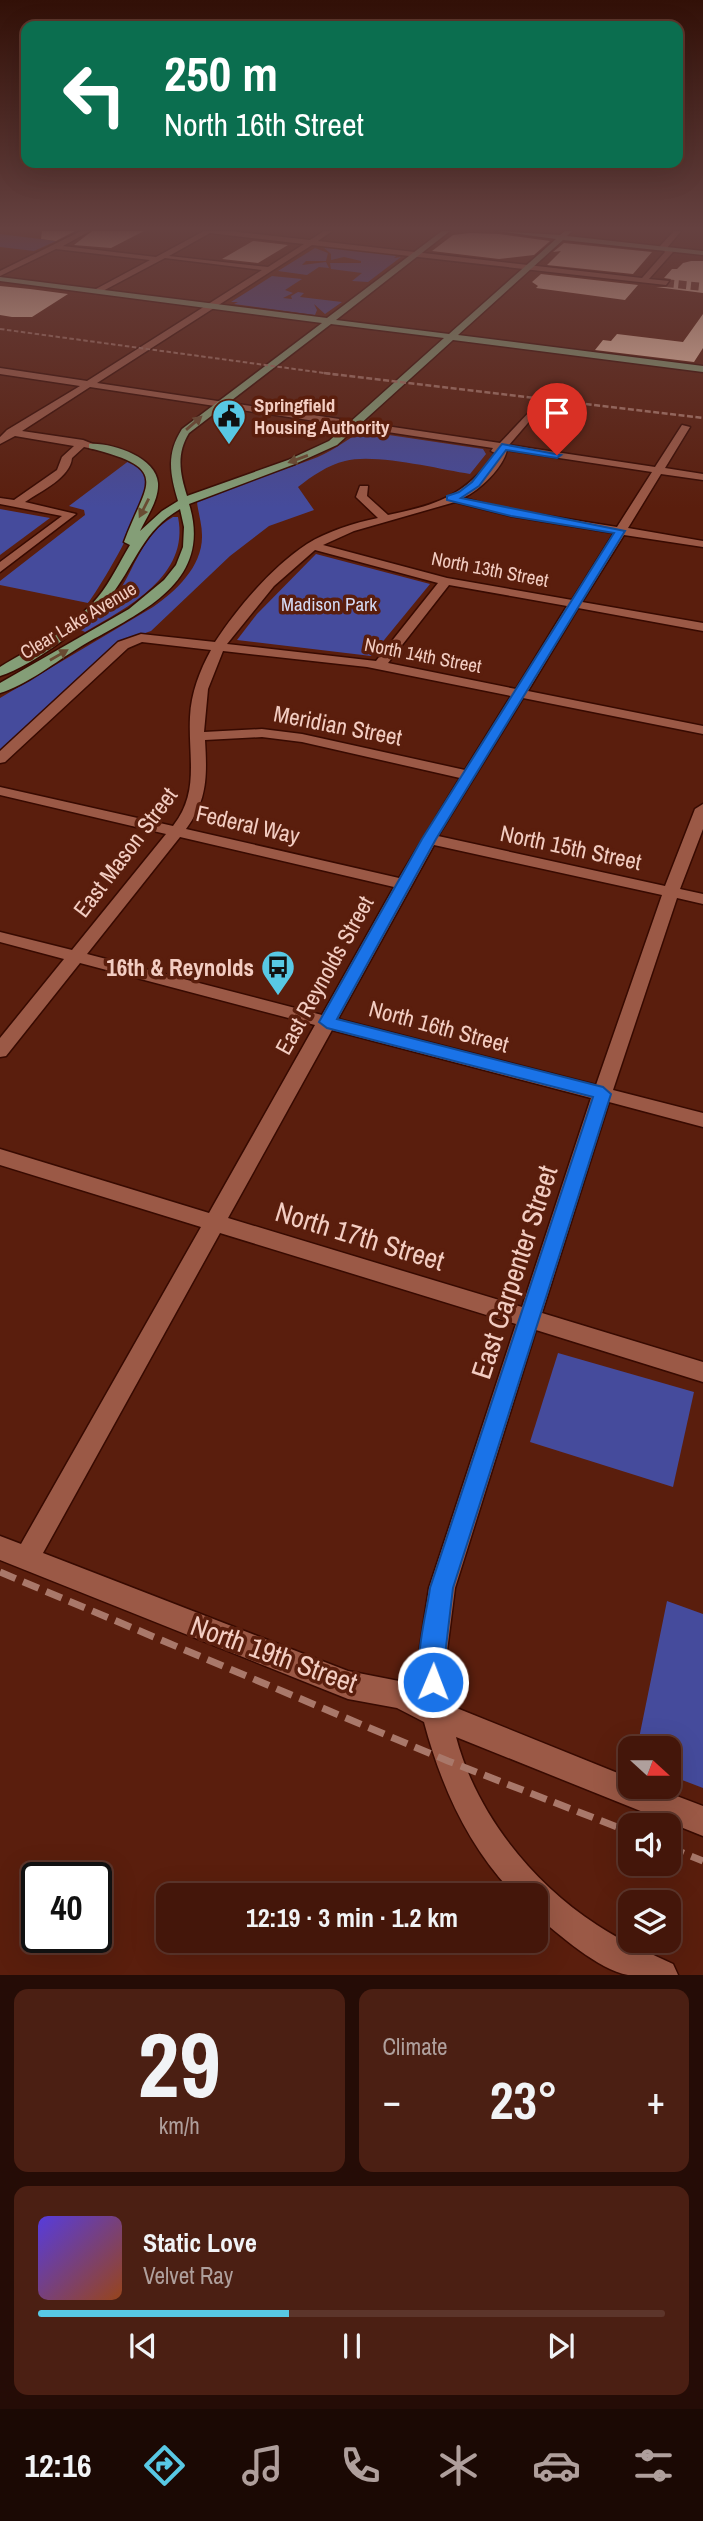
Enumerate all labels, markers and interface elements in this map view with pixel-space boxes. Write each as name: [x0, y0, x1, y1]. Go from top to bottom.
text: 250 m: [164, 40, 278, 106]
icon: left: [49, 49, 140, 140]
text: North 16th Street: [164, 103, 364, 146]
pin: [527, 383, 587, 455]
place label: Springfield Housing Authority: [254, 392, 390, 440]
icon: arrive: [538, 394, 576, 432]
public building icon: Springfield Housing Authority: [210, 397, 248, 446]
one-way arrow: [186, 416, 203, 431]
one-way arrow: [287, 454, 308, 465]
one-way arrow: [139, 498, 150, 518]
street label: North 13th Street: [429, 545, 551, 593]
street label: Clear Lake Avenue: [15, 575, 141, 665]
park label: Madison Park: [281, 591, 377, 617]
street label: North 14th Street: [362, 631, 484, 679]
one-way arrow: [49, 649, 68, 661]
street label: Meridian Street: [271, 697, 405, 753]
street label: East Mason Street: [66, 781, 184, 923]
street label: Federal Way: [193, 797, 303, 851]
street label: North 15th Street: [498, 817, 644, 877]
street label: East Reynolds Street: [267, 890, 381, 1060]
bus stop icon: 16th & Reynolds: [259, 948, 297, 997]
place label: 16th & Reynolds: [106, 952, 254, 983]
street label: North 16th Street: [366, 992, 512, 1060]
street label: East Carpenter Street: [462, 1161, 566, 1383]
street label: North 17th Street: [271, 1192, 449, 1280]
street label: North 19th Street: [185, 1606, 363, 1702]
position arrow: [396, 1645, 470, 1719]
north arrow: [618, 1736, 681, 1799]
map controls: [618, 1736, 681, 1953]
button: sound: [618, 1813, 681, 1876]
speed limit sign: 40: [21, 1862, 112, 1953]
button: layers: [618, 1890, 681, 1953]
text: 12:19 · 3 min · 1.2 km: [246, 1900, 458, 1935]
text: 29: [138, 2003, 221, 2125]
text: Climate: [383, 2031, 447, 2062]
text: 23°: [490, 2065, 558, 2135]
text: −: [383, 2075, 401, 2126]
text: +: [647, 2075, 665, 2126]
text: km/h: [159, 2110, 200, 2141]
text: Static Love: [143, 2225, 257, 2260]
text: Velvet Ray: [143, 2260, 233, 2291]
icon: previous: [124, 2327, 162, 2365]
icon: pause: [333, 2327, 371, 2365]
icon: next: [542, 2327, 580, 2365]
icon: directions: [140, 2441, 189, 2490]
icon: music: [238, 2441, 287, 2490]
icon: phone: [336, 2441, 385, 2490]
icon: climate: [434, 2441, 483, 2490]
icon: car: [532, 2441, 581, 2490]
icon: filters: [629, 2441, 678, 2490]
text: 12:16: [24, 2444, 92, 2487]

